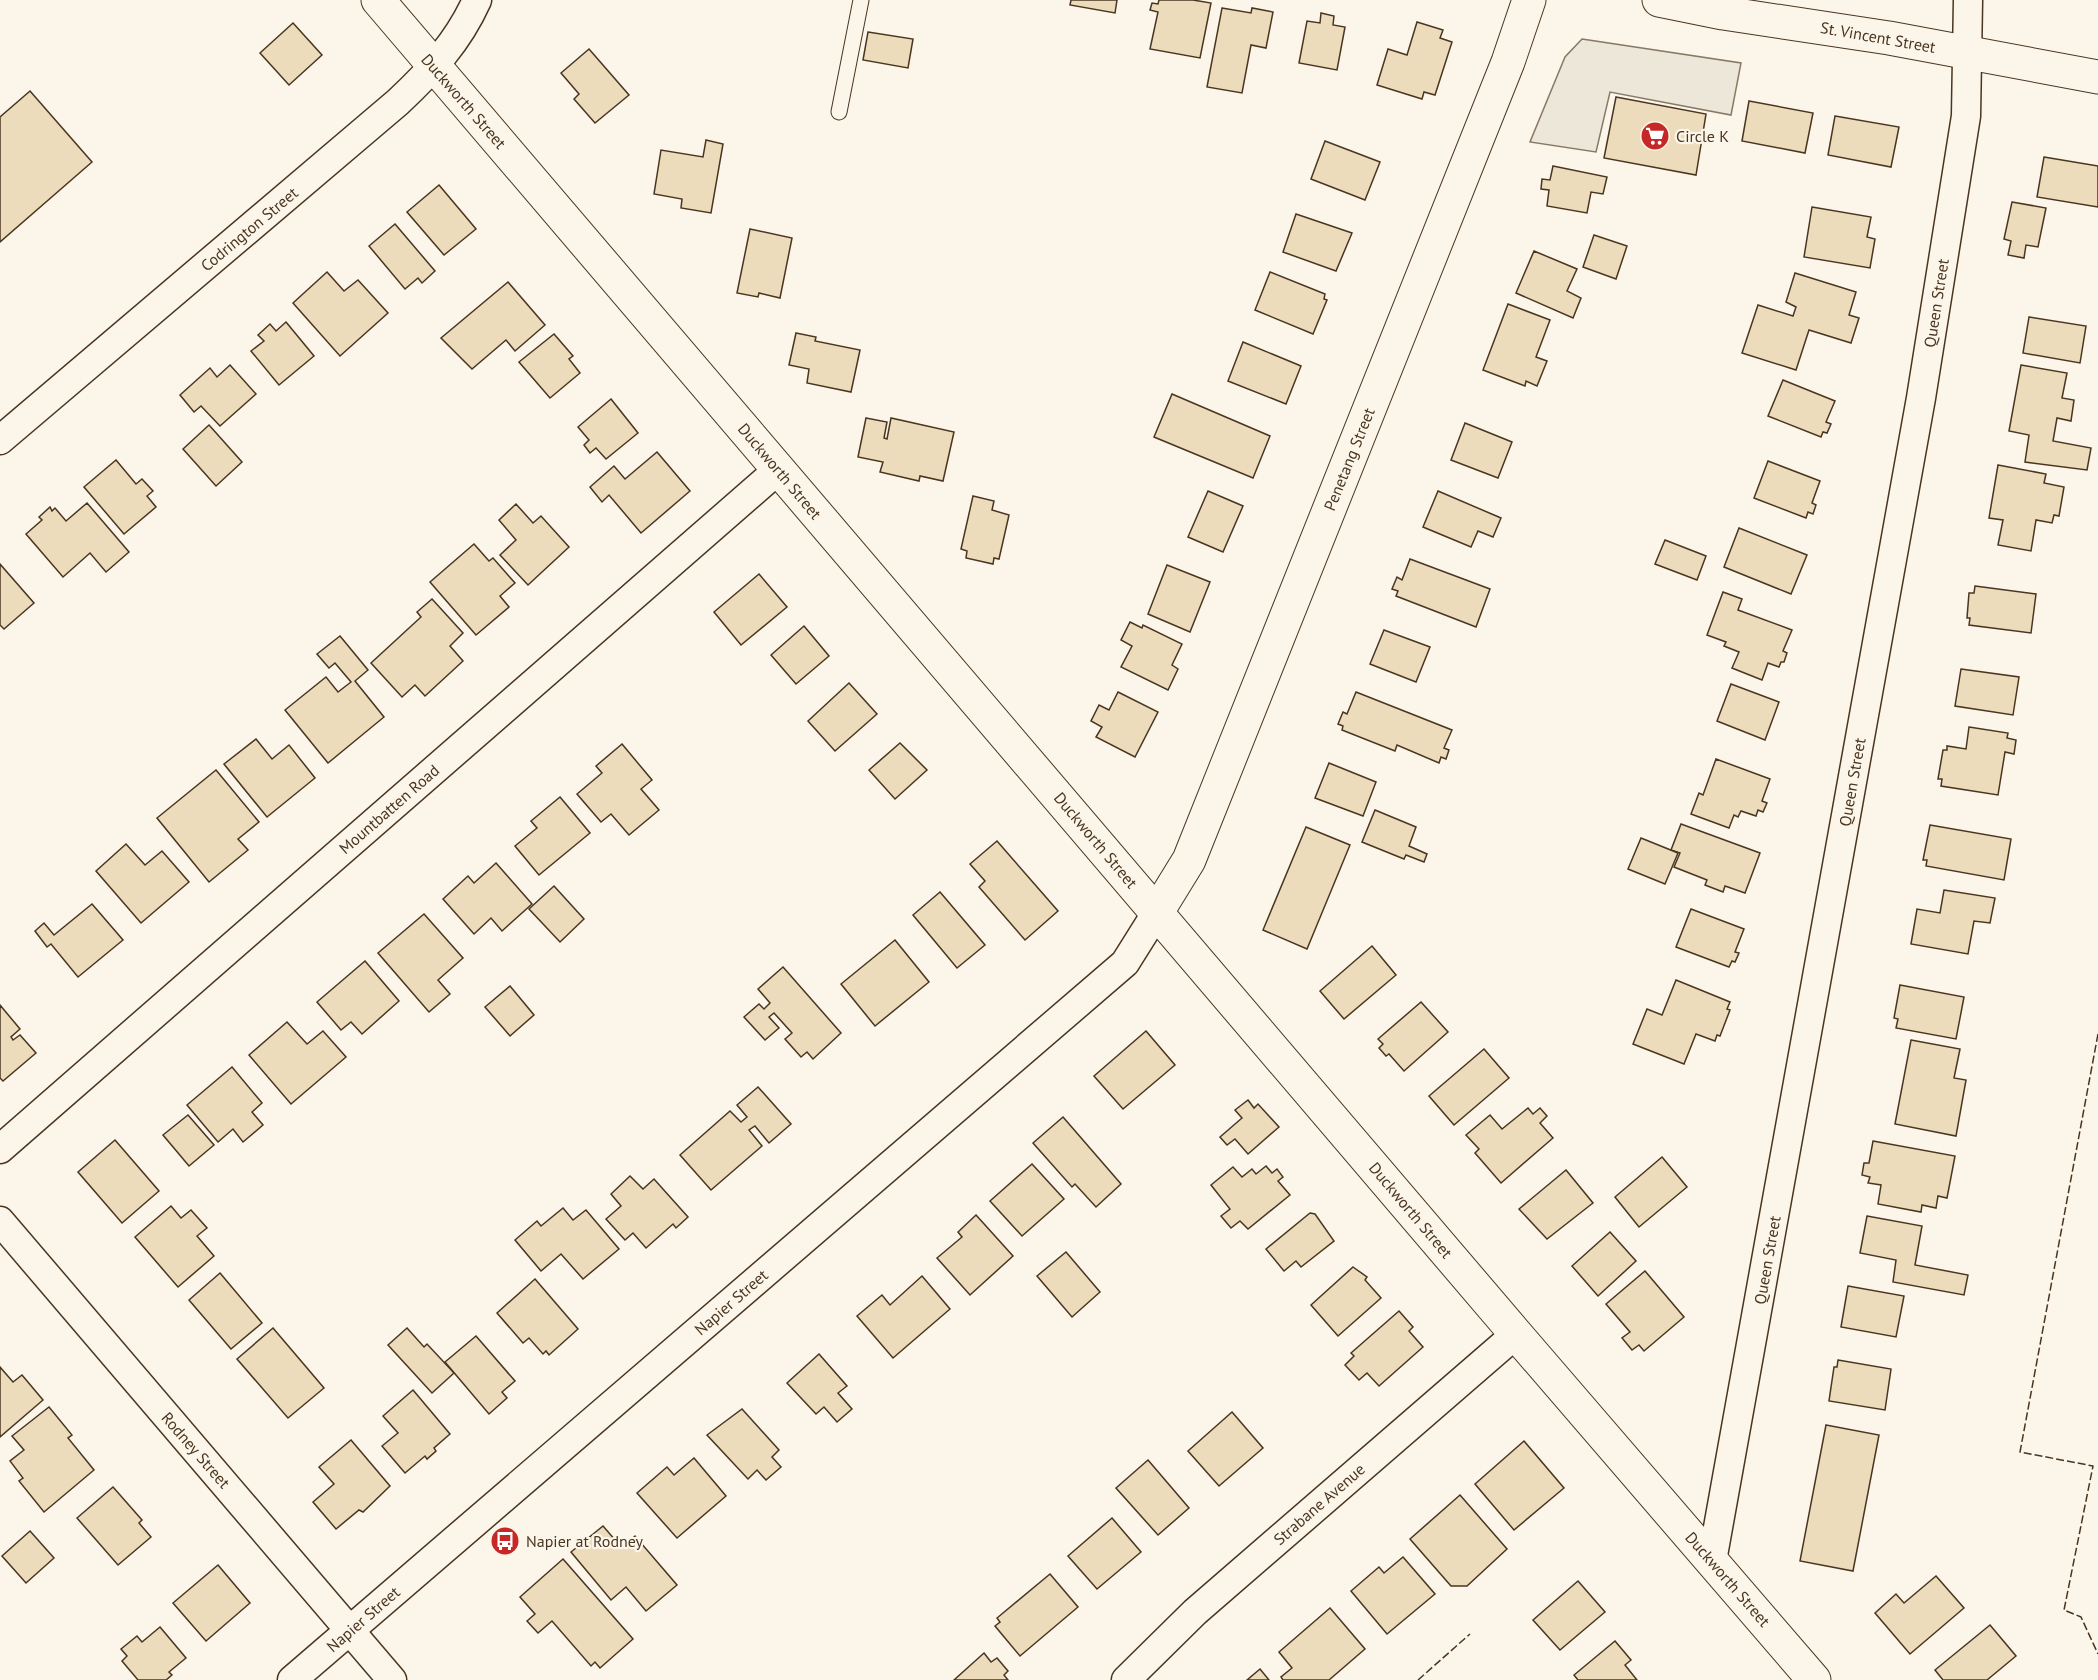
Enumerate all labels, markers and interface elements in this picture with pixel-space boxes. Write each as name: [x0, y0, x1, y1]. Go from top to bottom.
street label: St. Vincent Street: [1819, 17, 1938, 57]
street label: Duckworth Street: [417, 49, 511, 153]
supermarket icon: Circle K: [1639, 120, 1671, 152]
place label: Circle K: [1676, 126, 1729, 146]
street label: Codrington Street: [196, 182, 302, 275]
street label: Queen Street: [1919, 257, 1953, 349]
street label: Penetang Street: [1319, 404, 1379, 513]
street label: Duckworth Street: [734, 419, 826, 524]
street label: Queen Street: [1834, 736, 1870, 828]
street label: Mountbatten Road: [335, 760, 443, 858]
street label: Duckworth Street: [1050, 788, 1142, 893]
street label: Duckworth Street: [1365, 1158, 1457, 1263]
street label: Queen Street: [1749, 1214, 1785, 1306]
street label: Napier Street: [690, 1264, 772, 1339]
street label: Rodney Street: [157, 1408, 235, 1493]
street label: Strabane Avenue: [1269, 1459, 1369, 1549]
bus stop icon: Napier at Rodney: [489, 1525, 521, 1557]
street label: Duckworth Street: [1681, 1527, 1775, 1631]
place label: Napier at Rodney: [526, 1531, 644, 1551]
street label: Napier Street: [322, 1581, 404, 1656]

